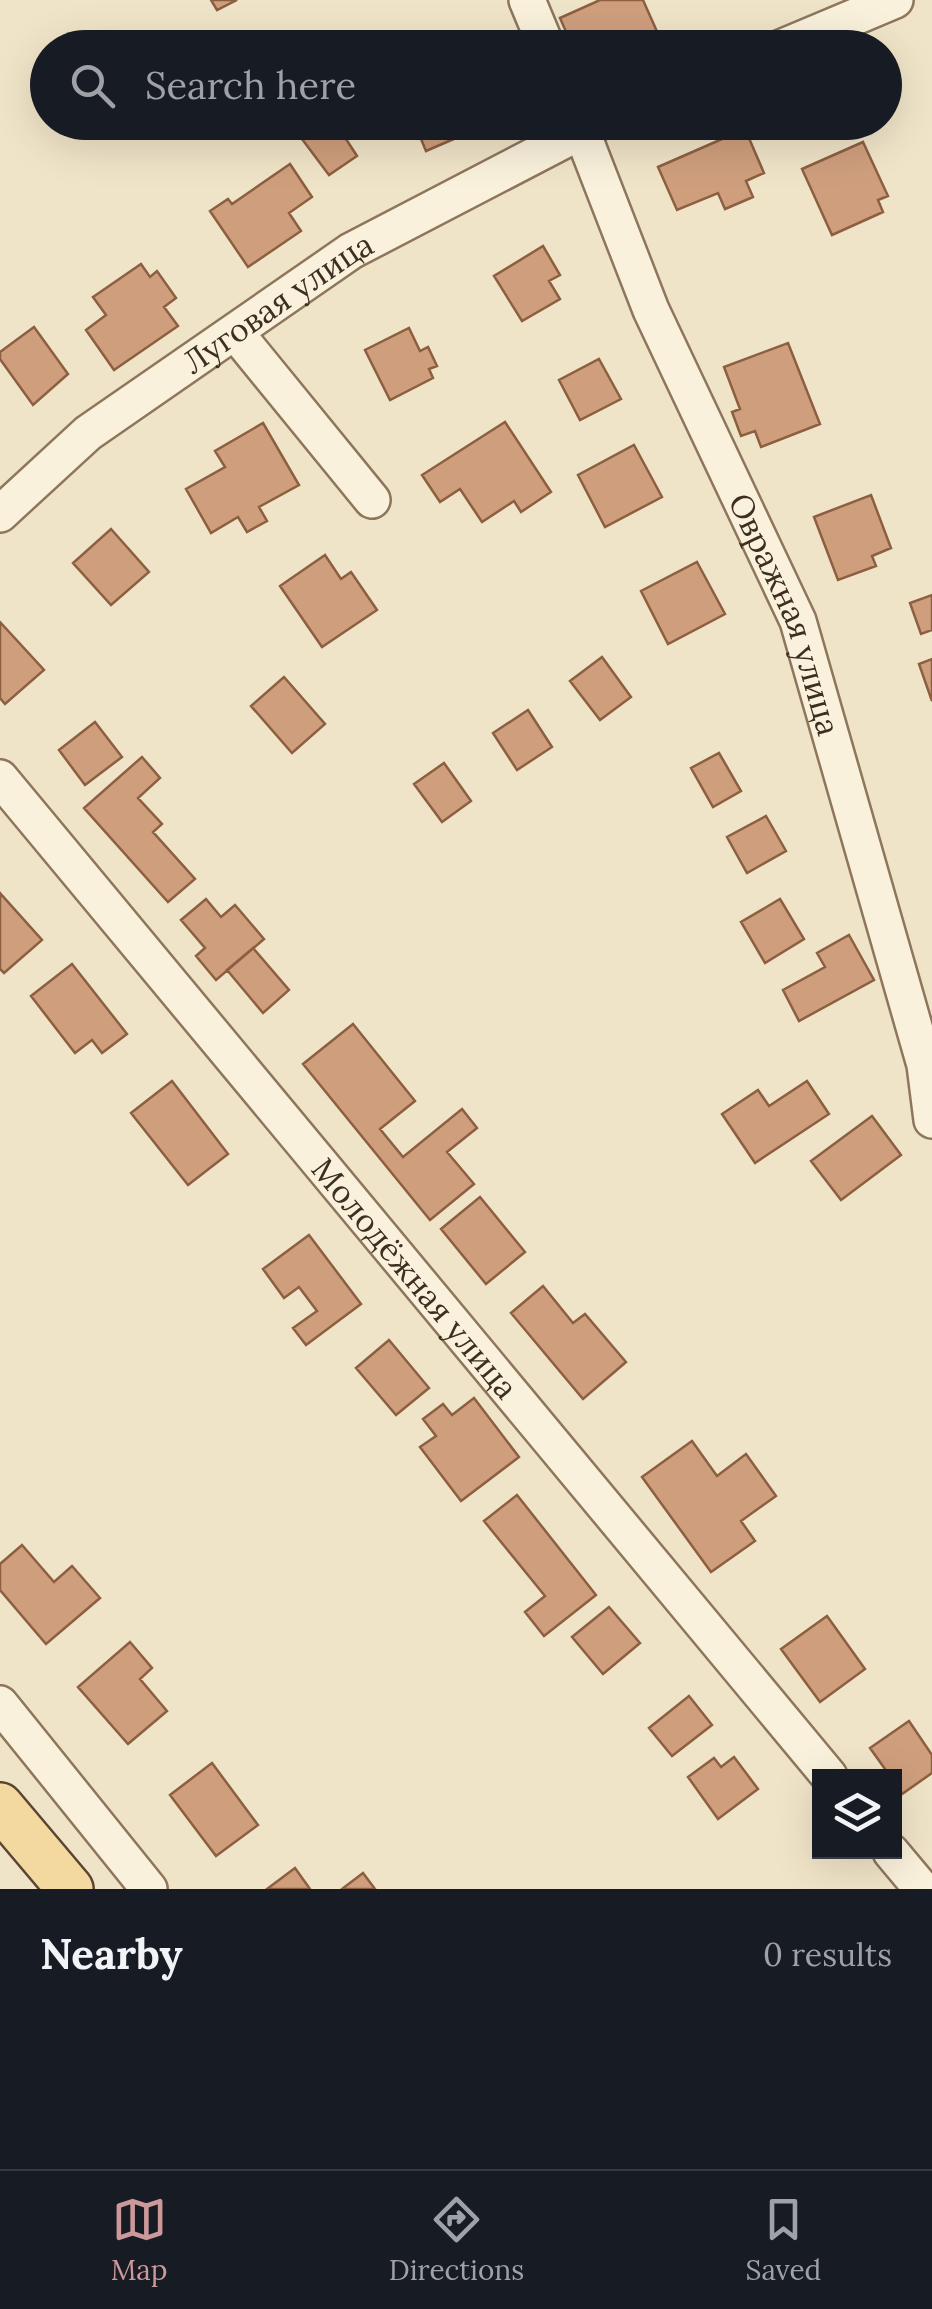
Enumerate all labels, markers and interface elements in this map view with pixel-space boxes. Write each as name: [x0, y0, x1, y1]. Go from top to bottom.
search box: [30, 30, 902, 140]
icon: search: [65, 58, 120, 113]
text: Search here: [145, 61, 356, 109]
street label: Луговая улица: [174, 223, 380, 382]
street label: Овражная улица: [720, 486, 850, 740]
street label: Молодёжная улица: [303, 1149, 527, 1407]
map controls: [812, 1769, 902, 1859]
button: layers: [812, 1769, 902, 1859]
text: Nearby: [40, 1927, 183, 1981]
text: 0 results: [763, 1934, 892, 1975]
tab: Map: [111, 2192, 168, 2288]
tab: Directions: [389, 2192, 524, 2288]
tab: Saved: [746, 2192, 821, 2288]

